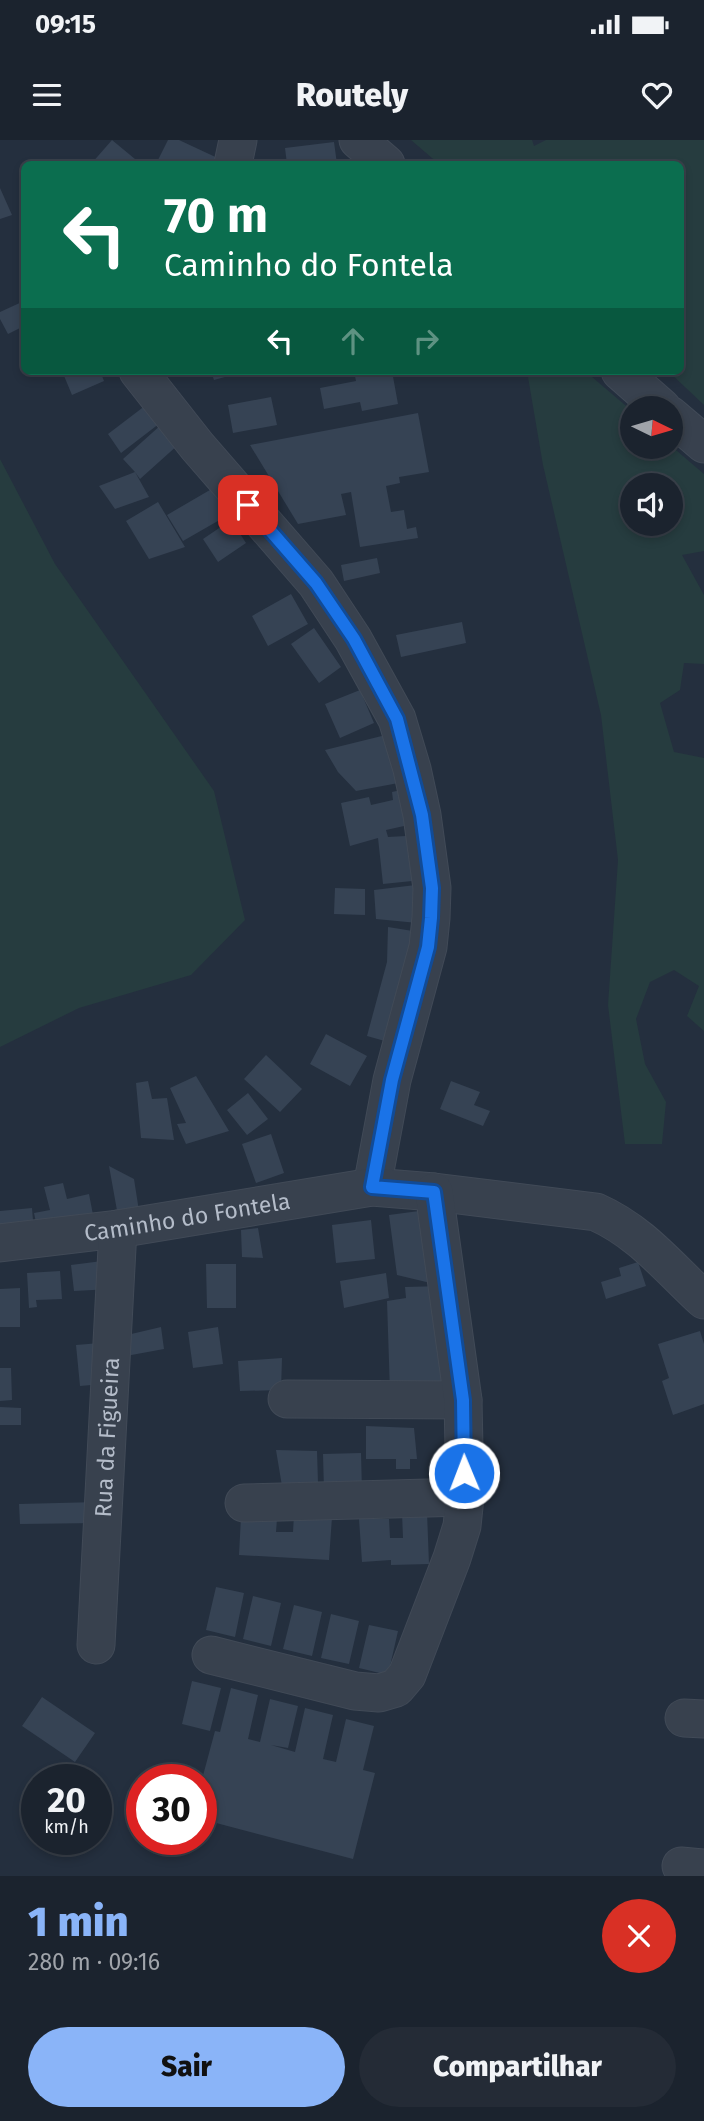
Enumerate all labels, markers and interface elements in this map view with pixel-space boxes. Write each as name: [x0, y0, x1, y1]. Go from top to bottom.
text: 09:15: [35, 9, 96, 40]
icon: menu: [28, 76, 66, 114]
text: Routely: [296, 76, 408, 114]
icon: heart: [638, 76, 676, 114]
text: 70 m: [164, 186, 268, 245]
icon: left: [49, 189, 140, 280]
text: Caminho do Fontela: [164, 246, 454, 284]
icon: left: [261, 322, 299, 360]
icon: ahead: [334, 322, 372, 360]
icon: right: [407, 322, 445, 360]
north arrow: [620, 396, 682, 458]
map controls: [620, 396, 683, 536]
button: sound: [620, 473, 683, 536]
pin: [218, 475, 278, 535]
icon: arrive: [229, 486, 267, 524]
street label: Caminho do Fontela: [83, 1187, 292, 1247]
street label: Rua da Figueira: [89, 1357, 125, 1518]
position arrow: [427, 1436, 501, 1510]
speed limit sign: 30: [126, 1764, 217, 1855]
text: 20: [47, 1779, 86, 1821]
text: km/h: [44, 1816, 89, 1838]
text: 1 min: [28, 1897, 129, 1947]
button: close: [602, 1899, 676, 1973]
text: 280 m · 09:16: [28, 1948, 160, 1976]
button: Sair: [28, 2027, 345, 2107]
button: Compartilhar: [359, 2027, 676, 2107]

